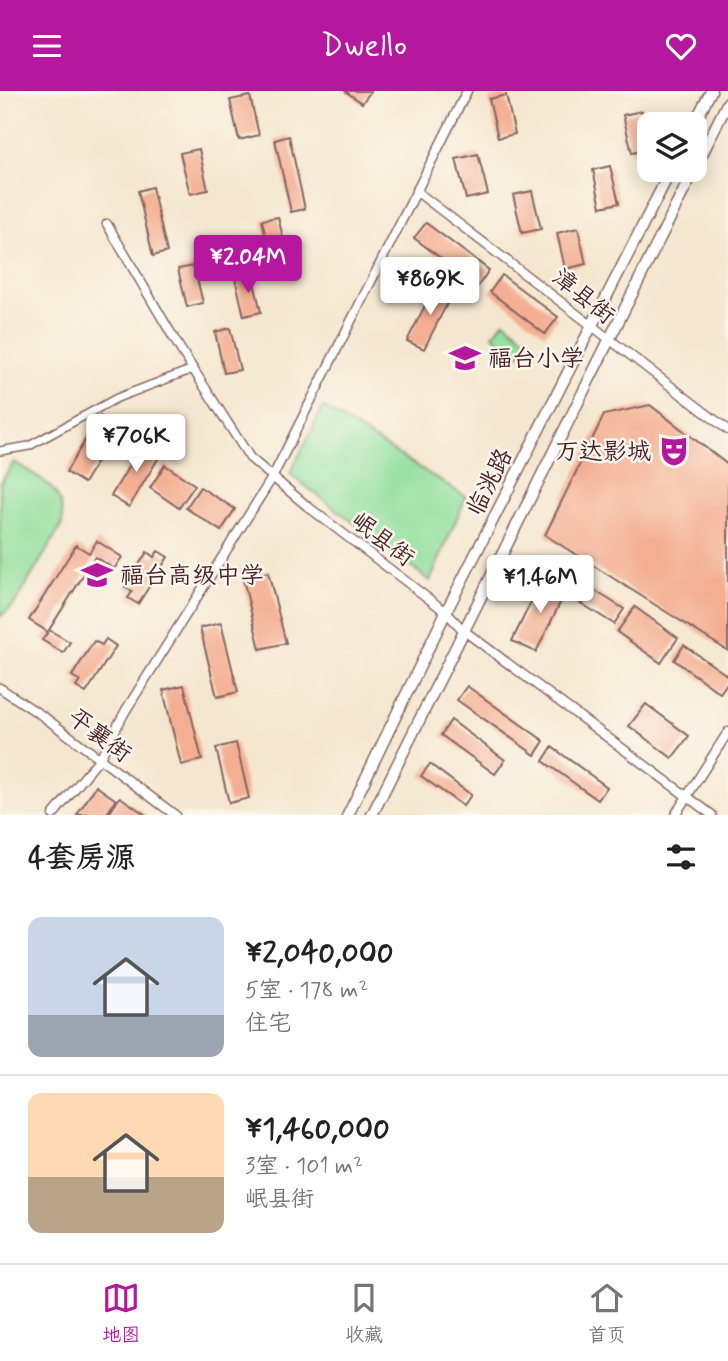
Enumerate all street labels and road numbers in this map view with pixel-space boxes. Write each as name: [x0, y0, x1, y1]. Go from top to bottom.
street label: 漳县街: [545, 262, 621, 332]
street label: 临洮路: [460, 444, 520, 522]
street label: 岷县街: [344, 506, 420, 574]
street label: 平襄街: [61, 702, 137, 770]

